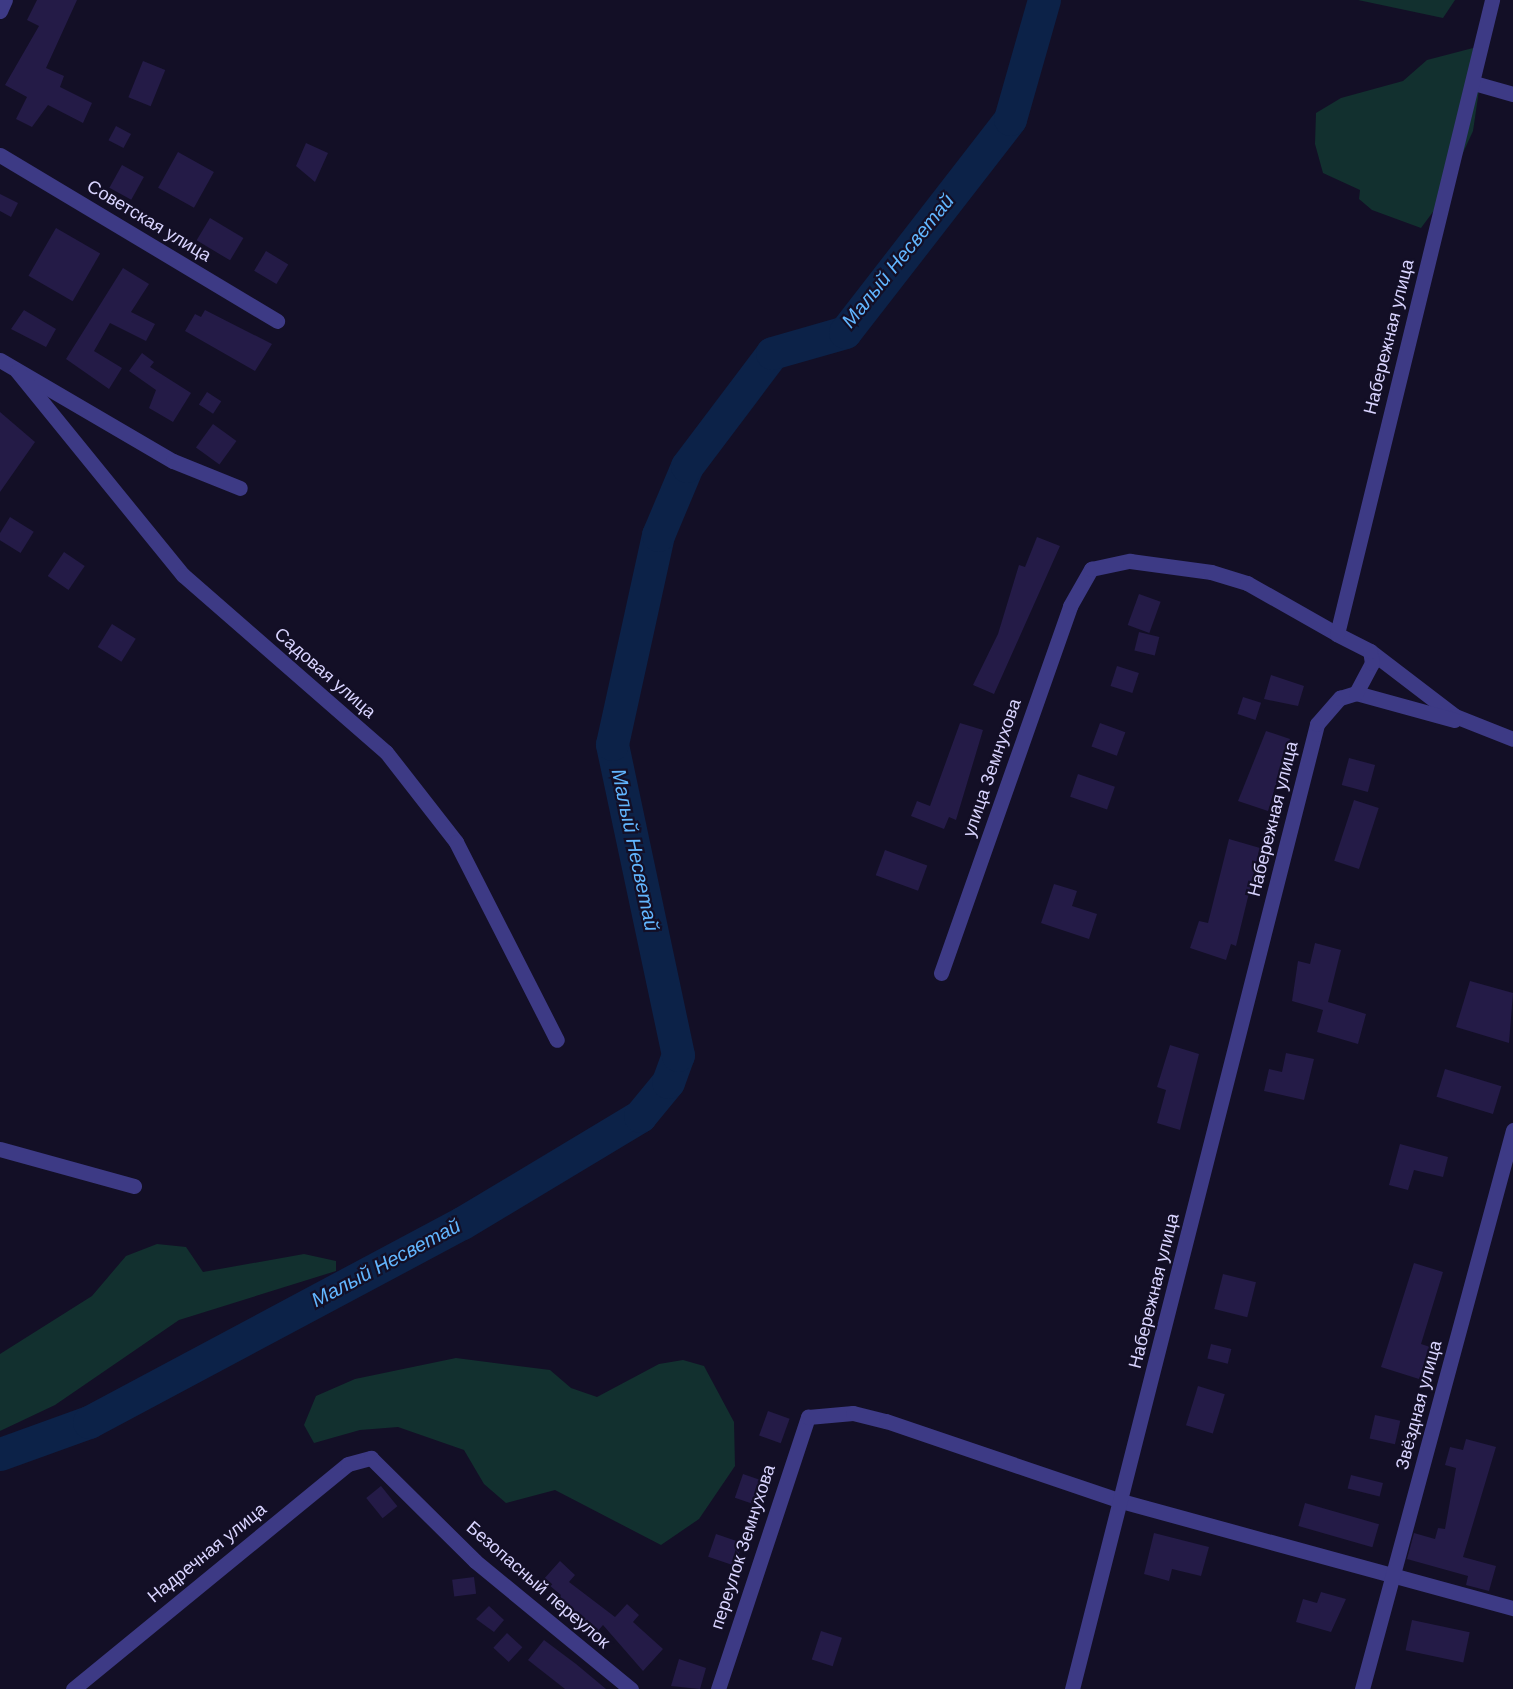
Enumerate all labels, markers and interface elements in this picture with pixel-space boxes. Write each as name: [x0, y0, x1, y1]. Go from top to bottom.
street label: Советская улица: [83, 175, 215, 267]
water label: Малый Несветай: [837, 189, 959, 333]
street label: Набережная улица: [1359, 257, 1419, 417]
street label: Садовая улица: [270, 623, 380, 723]
street label: улица Земнухова: [958, 696, 1026, 840]
street label: Набережная улица: [1243, 739, 1303, 899]
water label: Малый Несветай: [606, 767, 664, 933]
street label: Набережная улица: [1124, 1211, 1184, 1371]
water label: Малый Несветай: [307, 1214, 465, 1312]
street label: Звёздная улица: [1391, 1338, 1447, 1472]
street label: переулок Земнухова: [706, 1462, 780, 1632]
street label: Надречная улица: [143, 1499, 271, 1607]
street label: Безопасный переулок: [462, 1517, 614, 1653]

